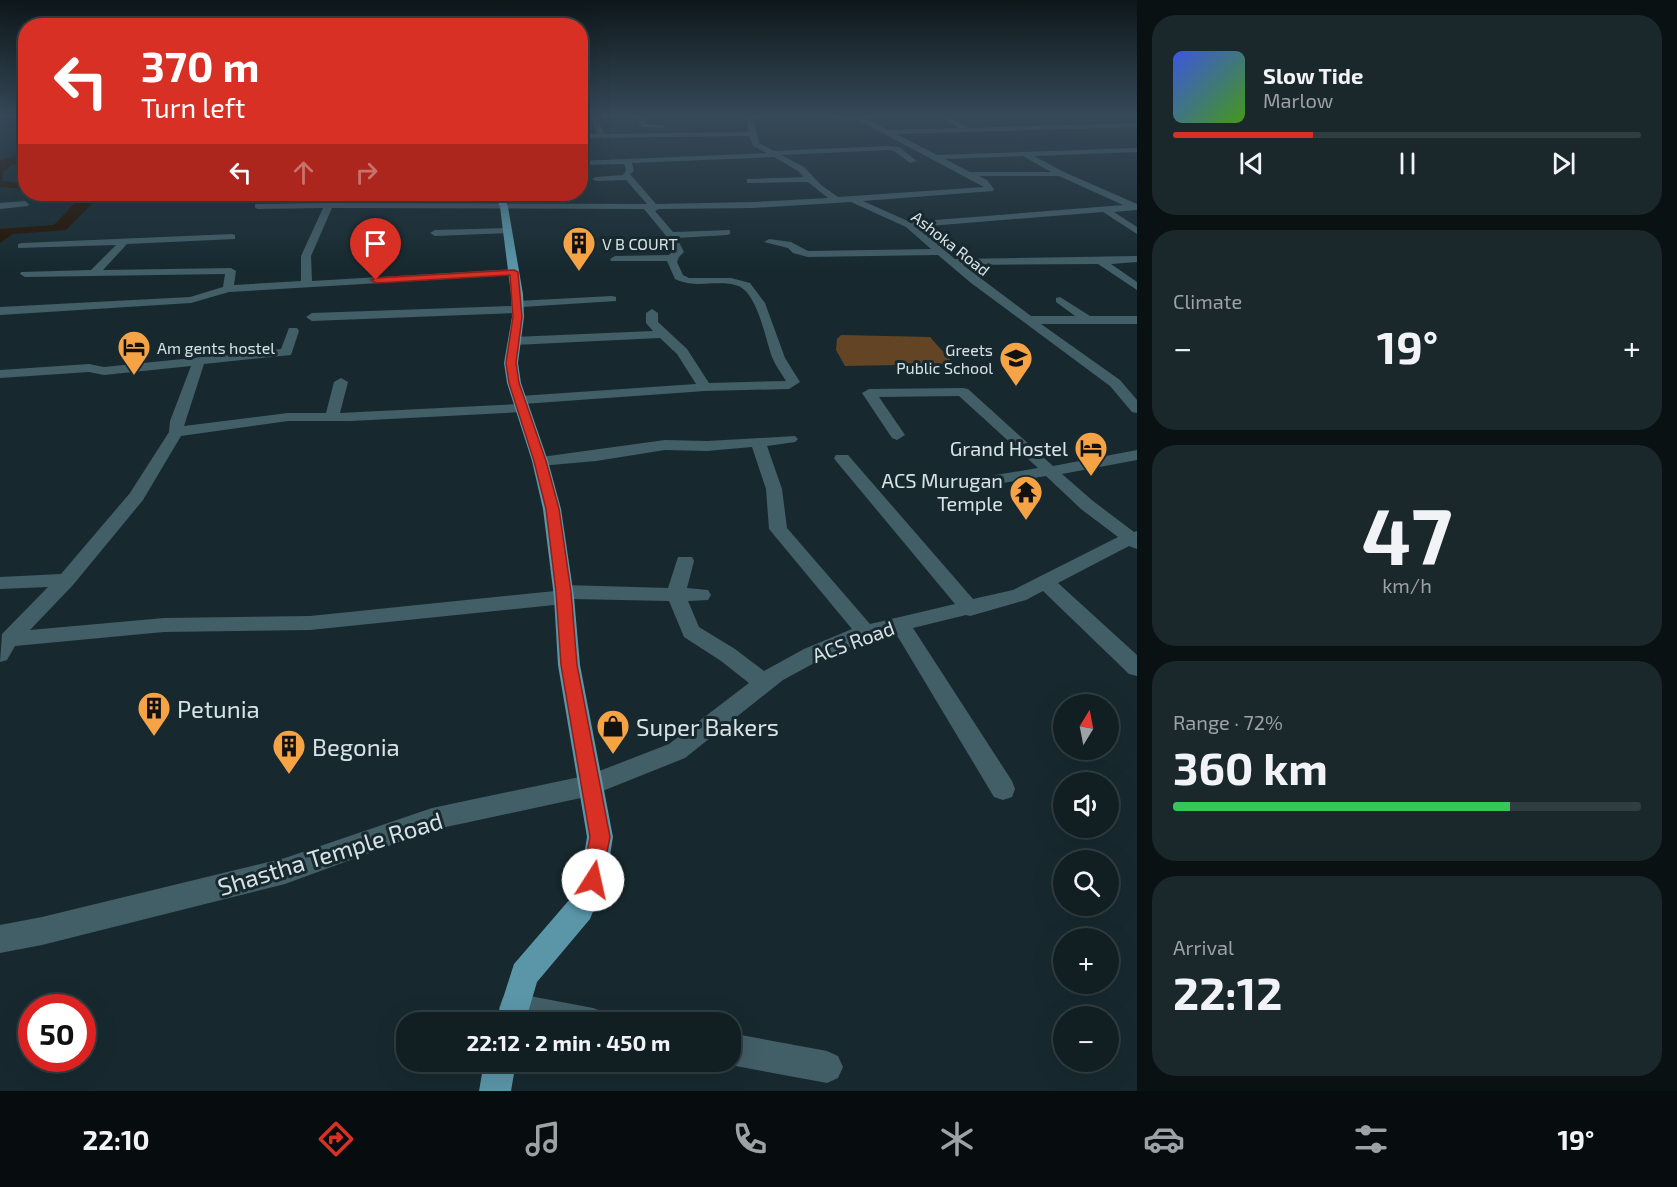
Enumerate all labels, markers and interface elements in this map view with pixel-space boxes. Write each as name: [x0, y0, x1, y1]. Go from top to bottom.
text: 370 m: [141, 40, 260, 90]
icon: left: [42, 42, 120, 120]
text: Slow Tide: [1263, 62, 1363, 88]
text: Marlow: [1263, 88, 1333, 112]
text: Turn left: [141, 91, 245, 123]
icon: previous: [1235, 147, 1268, 180]
icon: pause: [1391, 147, 1424, 180]
icon: next: [1547, 147, 1580, 180]
icon: left: [224, 156, 257, 189]
icon: ahead: [287, 156, 320, 189]
icon: right: [350, 156, 383, 189]
street label: Ashoka Road: [908, 207, 994, 279]
pin: [350, 218, 401, 280]
building icon: V B COURT: [561, 225, 597, 272]
icon: arrive: [359, 227, 392, 260]
place label: V B COURT: [602, 234, 678, 253]
text: Climate: [1173, 289, 1242, 313]
text: 19°: [1377, 319, 1438, 373]
text: −: [1173, 327, 1192, 367]
text: +: [1623, 327, 1641, 367]
hotel icon: Am gents hostel: [116, 329, 152, 376]
place label: Am gents hostel: [157, 338, 275, 357]
place label: Greets Public School: [896, 340, 993, 377]
school or university icon: Greets Public School: [998, 340, 1034, 387]
hotel icon: Grand Hostel: [1073, 430, 1109, 477]
place label: Grand Hostel: [950, 436, 1068, 460]
place label: ACS Murugan Temple: [882, 468, 1003, 515]
temple icon: ACS Murugan Temple: [1008, 474, 1044, 521]
text: 47: [1362, 487, 1452, 581]
text: km/h: [1382, 573, 1432, 597]
street label: ACS Road: [809, 615, 897, 667]
building icon: Petunia: [136, 690, 172, 737]
place label: Petunia: [177, 694, 260, 723]
north arrow: [1053, 694, 1119, 760]
map controls: [1053, 694, 1119, 1072]
shop icon: Super Bakers: [595, 708, 631, 755]
text: Range · 72%: [1173, 710, 1283, 734]
place label: Super Bakers: [636, 712, 779, 741]
building icon: Begonia: [271, 728, 307, 775]
place label: Begonia: [312, 732, 400, 761]
text: 360 km: [1173, 740, 1328, 794]
button: sound: [1053, 772, 1119, 838]
street label: Shastha Temple Road: [214, 805, 446, 901]
position arrow: [561, 848, 625, 912]
button: search: [1053, 850, 1119, 916]
button: +: [1053, 928, 1119, 994]
text: Arrival: [1173, 935, 1234, 959]
text: 22:12: [1173, 965, 1282, 1019]
speed limit sign: 50: [18, 994, 96, 1072]
button: −: [1053, 1006, 1119, 1072]
text: 22:12 · 2 min · 450 m: [467, 1029, 670, 1055]
icon: directions: [315, 1118, 357, 1160]
icon: music: [522, 1118, 564, 1160]
icon: phone: [729, 1118, 771, 1160]
icon: climate: [936, 1118, 978, 1160]
icon: car: [1143, 1118, 1185, 1160]
icon: filters: [1350, 1118, 1392, 1160]
text: 22:10: [83, 1123, 150, 1155]
text: 19°: [1557, 1123, 1594, 1155]

